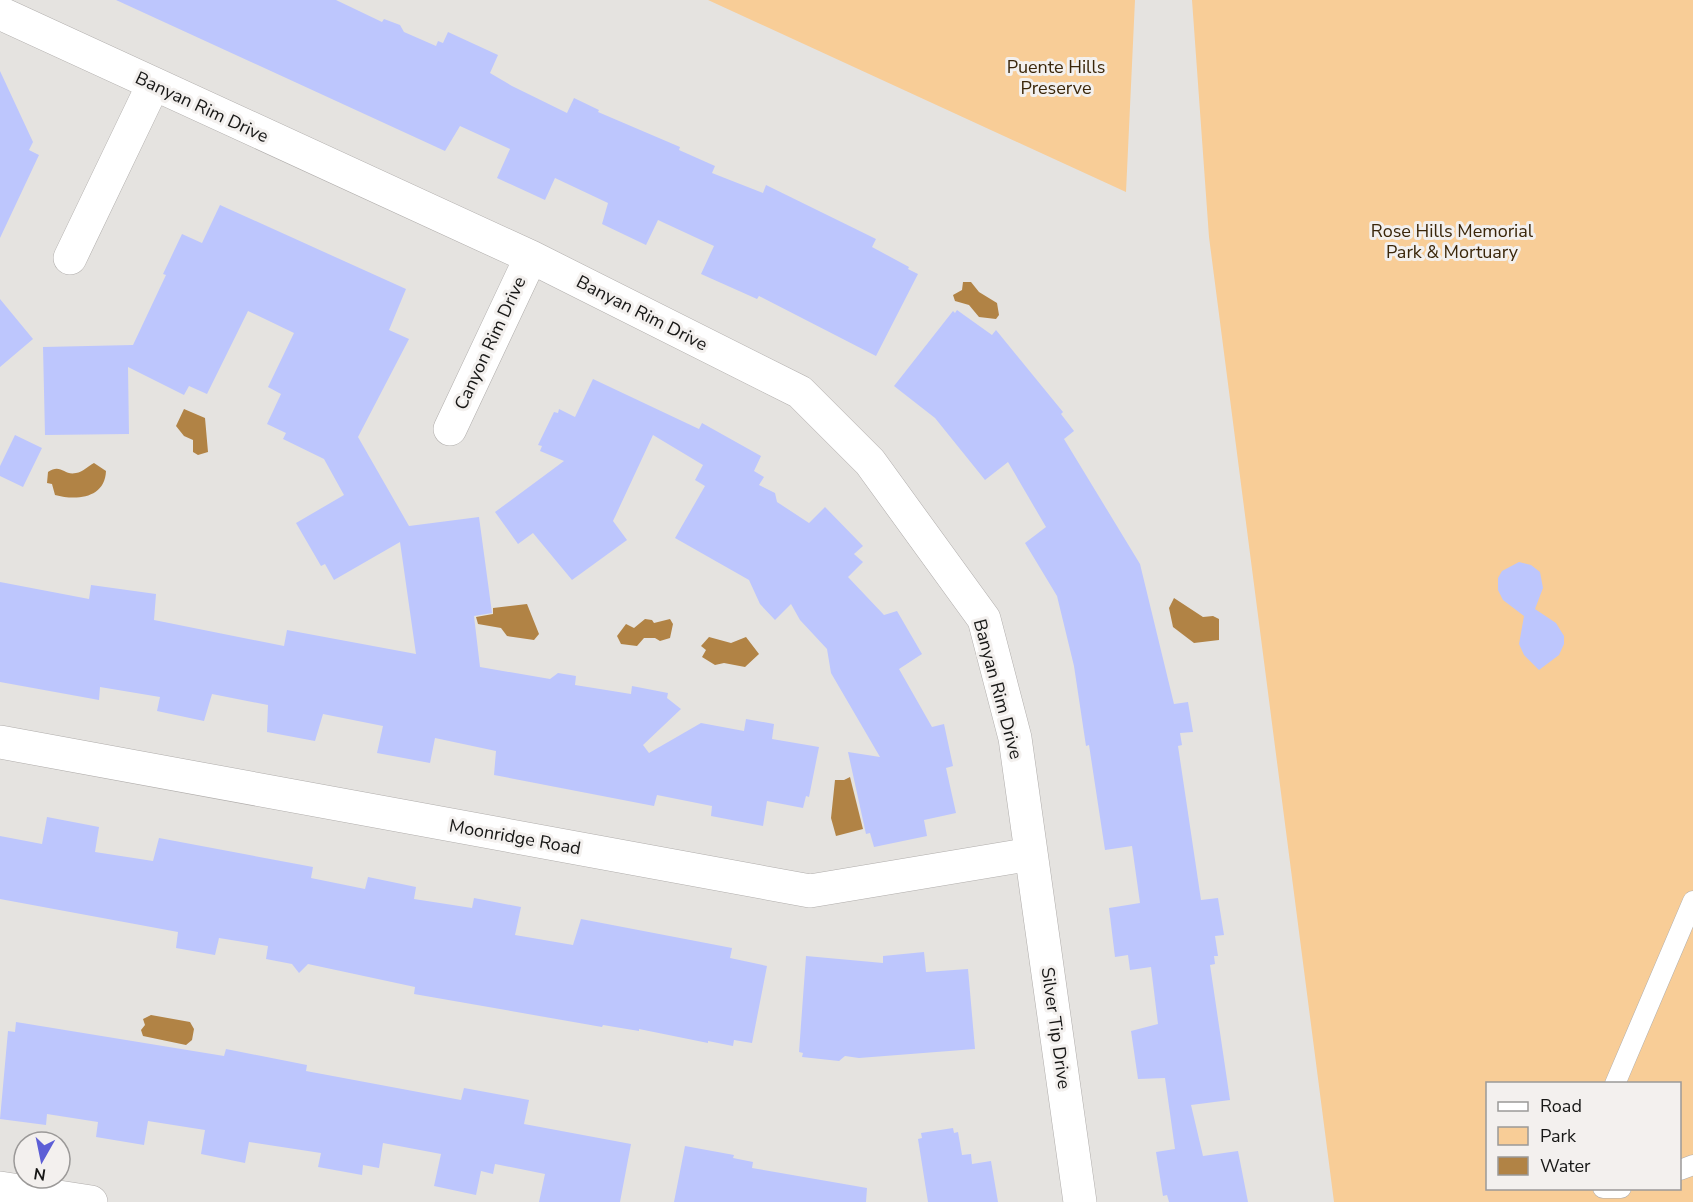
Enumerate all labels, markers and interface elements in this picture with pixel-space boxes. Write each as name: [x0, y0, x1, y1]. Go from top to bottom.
park label: Puente Hills Preserve: [1007, 55, 1105, 100]
street label: Banyan Rim Drive: [132, 66, 272, 148]
park label: Rose Hills Memorial Park & Mortuary: [1371, 219, 1534, 264]
street label: Banyan Rim Drive: [572, 270, 712, 356]
street label: Canyon Rim Drive: [449, 272, 531, 414]
street label: Banyan Rim Drive: [968, 616, 1028, 762]
street label: Moonridge Road: [447, 814, 583, 860]
street label: Silver Tip Drive: [1036, 965, 1076, 1091]
legend: [1486, 1082, 1681, 1190]
text: Road: [1540, 1094, 1582, 1118]
text: Park: [1540, 1124, 1577, 1148]
north arrow: [12, 1130, 72, 1190]
text: Water: [1540, 1154, 1591, 1178]
text: N: [32, 1162, 47, 1186]

